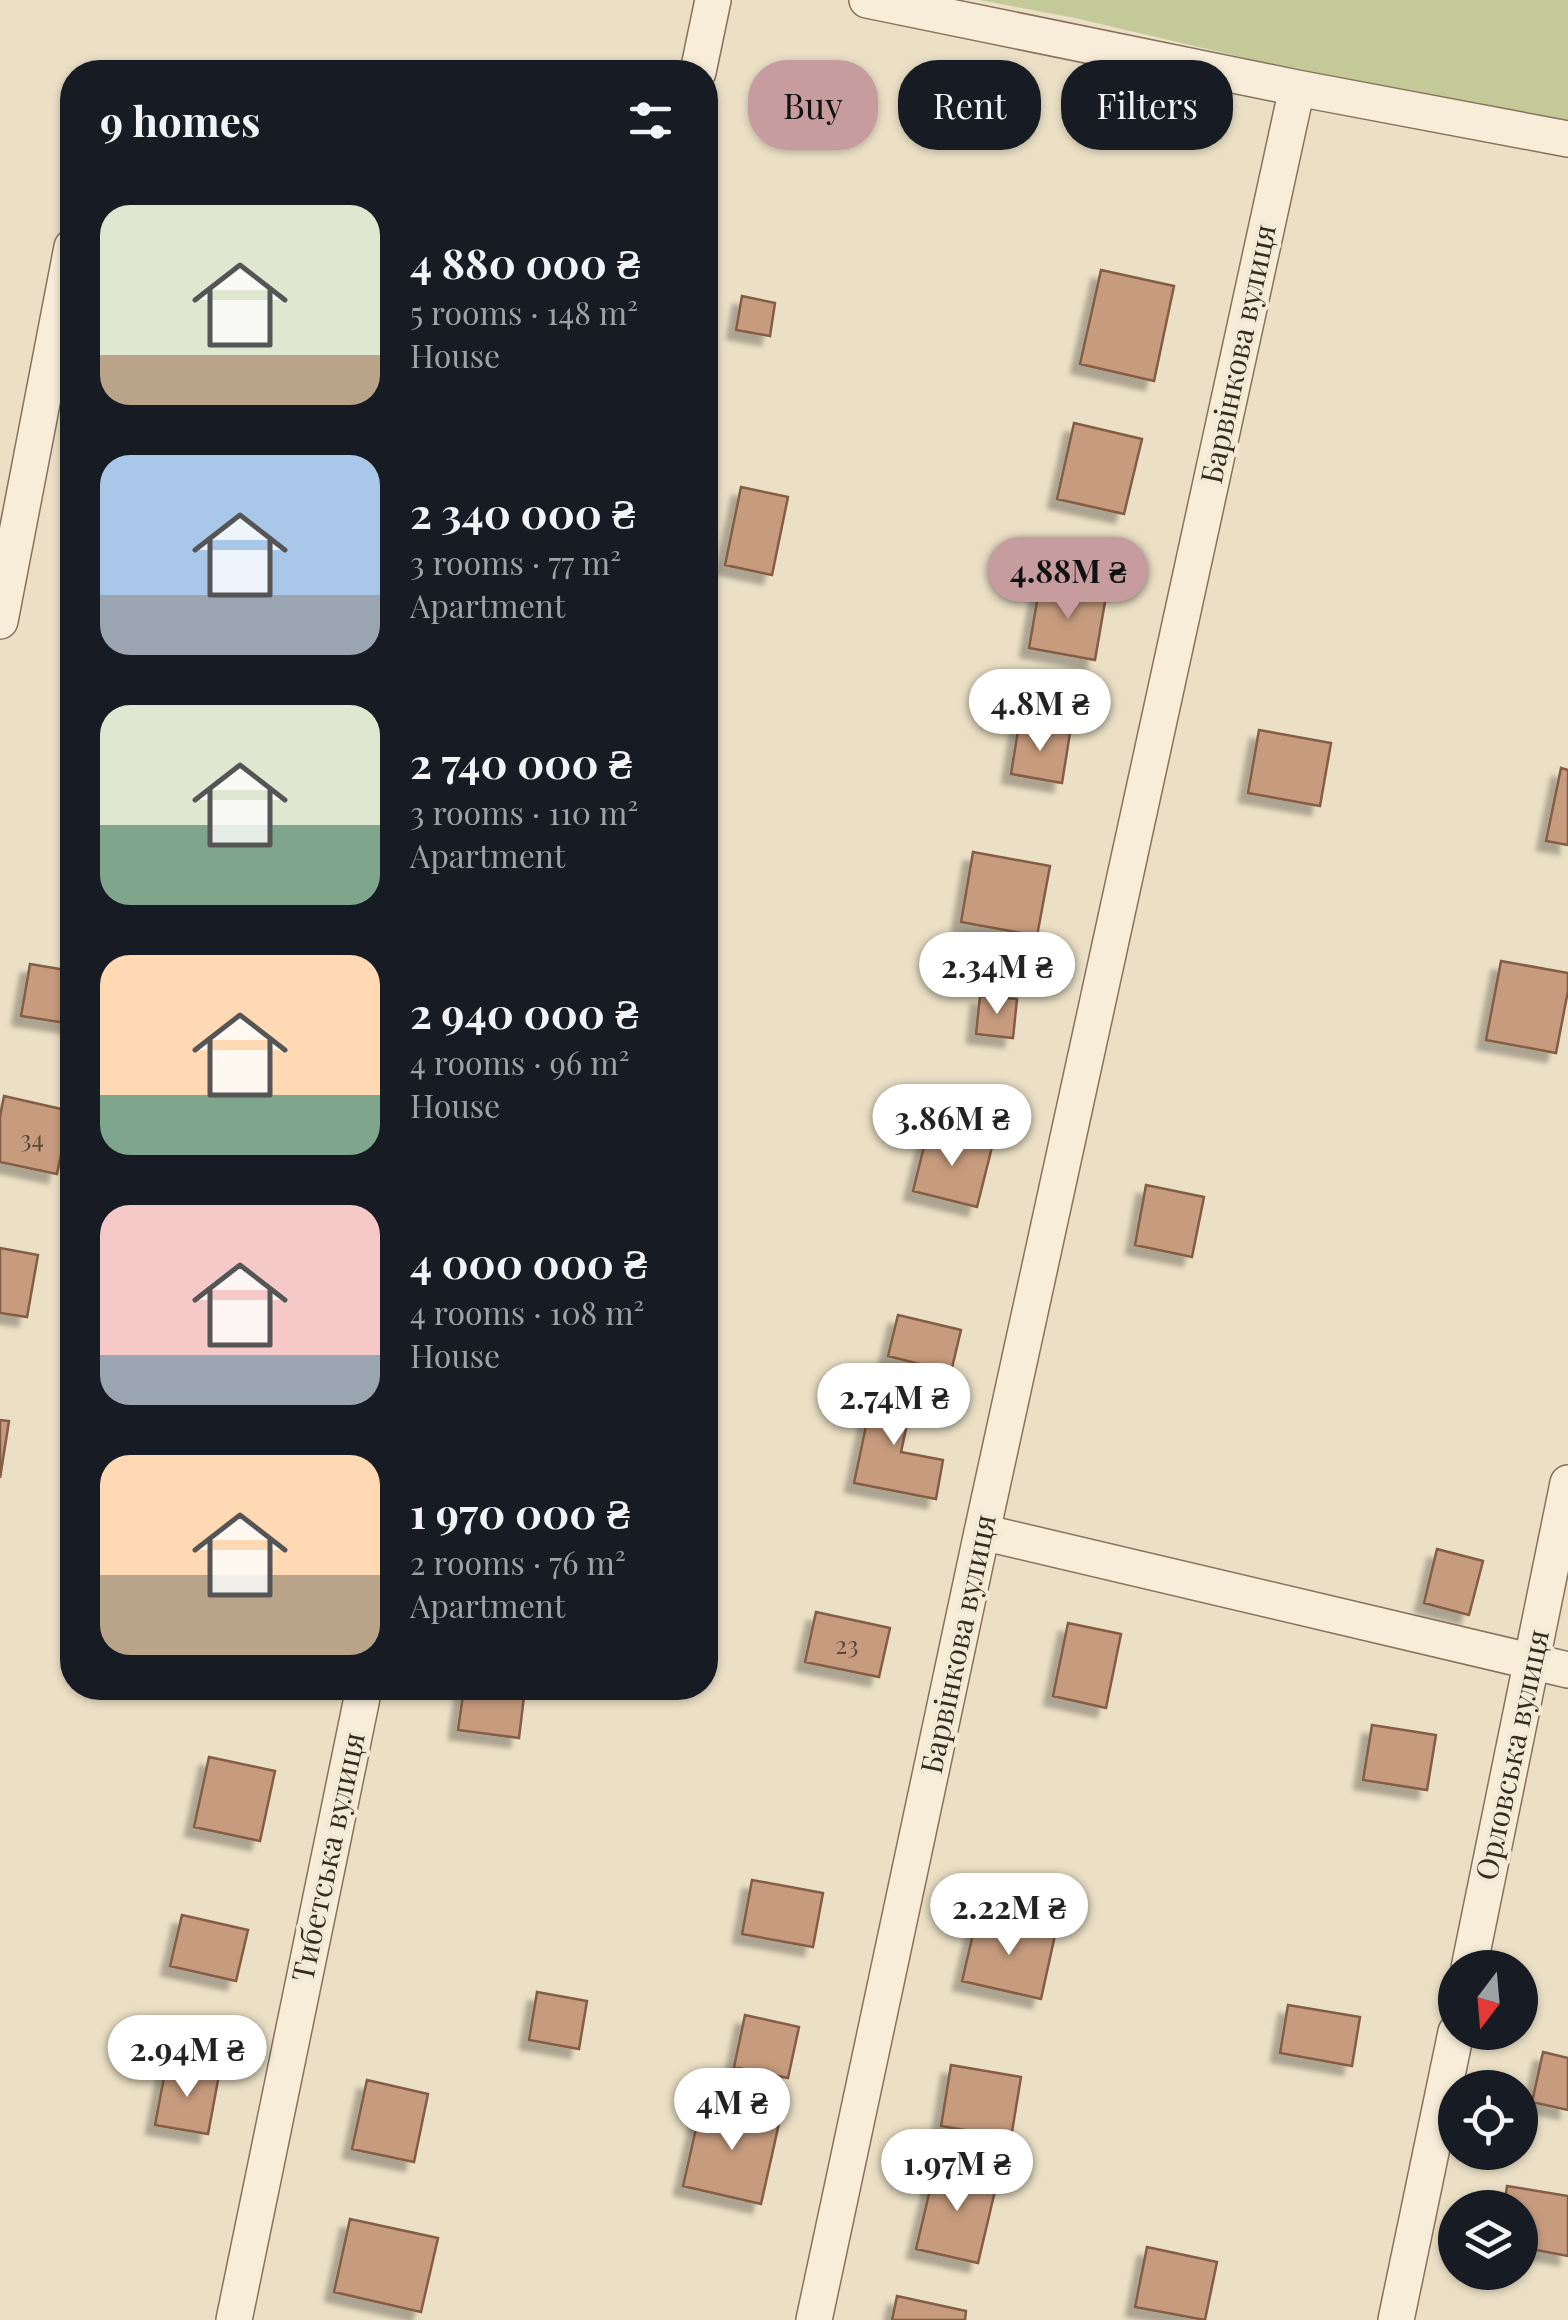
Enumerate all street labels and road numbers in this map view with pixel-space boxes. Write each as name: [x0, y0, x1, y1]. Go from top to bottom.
street label: Барвінкова вулиця: [1190, 220, 1284, 487]
street label: Барвінкова вулиця: [910, 1510, 1004, 1777]
street label: Орловська вулиця: [1465, 1626, 1557, 1884]
street label: Тибетська вулиця: [281, 1728, 373, 1985]

